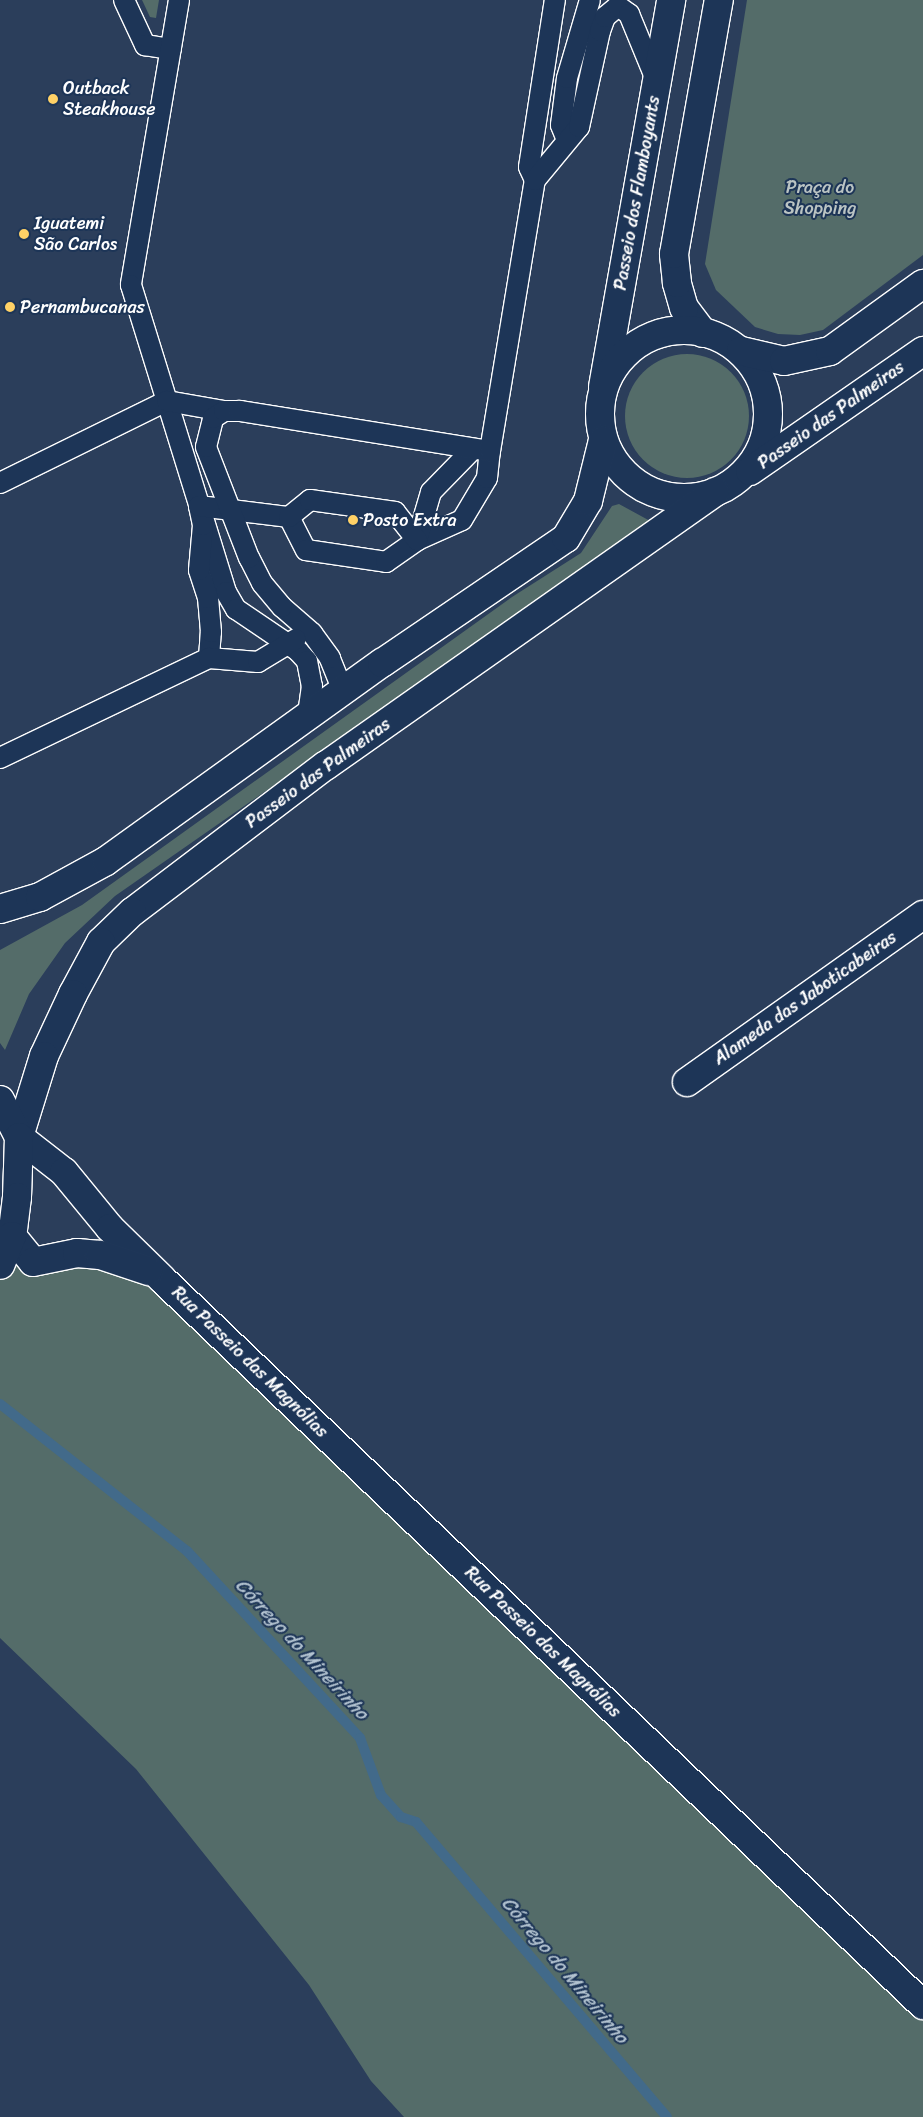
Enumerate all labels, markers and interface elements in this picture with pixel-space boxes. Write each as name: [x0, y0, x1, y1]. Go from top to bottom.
place label: Outback Steakhouse: [63, 78, 156, 120]
marker: Outback Steakhouse: [47, 93, 59, 105]
street label: Passeio dos Flamboyants: [609, 94, 665, 292]
park label: Praça do Shopping: [784, 177, 856, 220]
place label: Iguatemi São Carlos: [34, 213, 117, 255]
marker: Iguatemi São Carlos: [18, 228, 30, 240]
place label: Pernambucanas: [20, 296, 145, 318]
marker: Pernambucanas: [4, 301, 16, 313]
street label: Passeio das Palmeiras: [754, 356, 908, 474]
place label: Posto Extra: [363, 509, 457, 531]
marker: Posto Extra: [347, 514, 359, 526]
street label: Passeio das Palmeiras: [241, 713, 395, 833]
street label: Alameda das Jaboticabeiras: [709, 926, 901, 1070]
street label: Rua Passeio das Magnólias: [167, 1281, 333, 1443]
street label: Rua Passeio das Magnólias: [460, 1561, 626, 1723]
water label: Córrego do Mineirinho: [231, 1574, 373, 1724]
water label: Córrego do Mineirinho: [497, 1892, 633, 2048]

